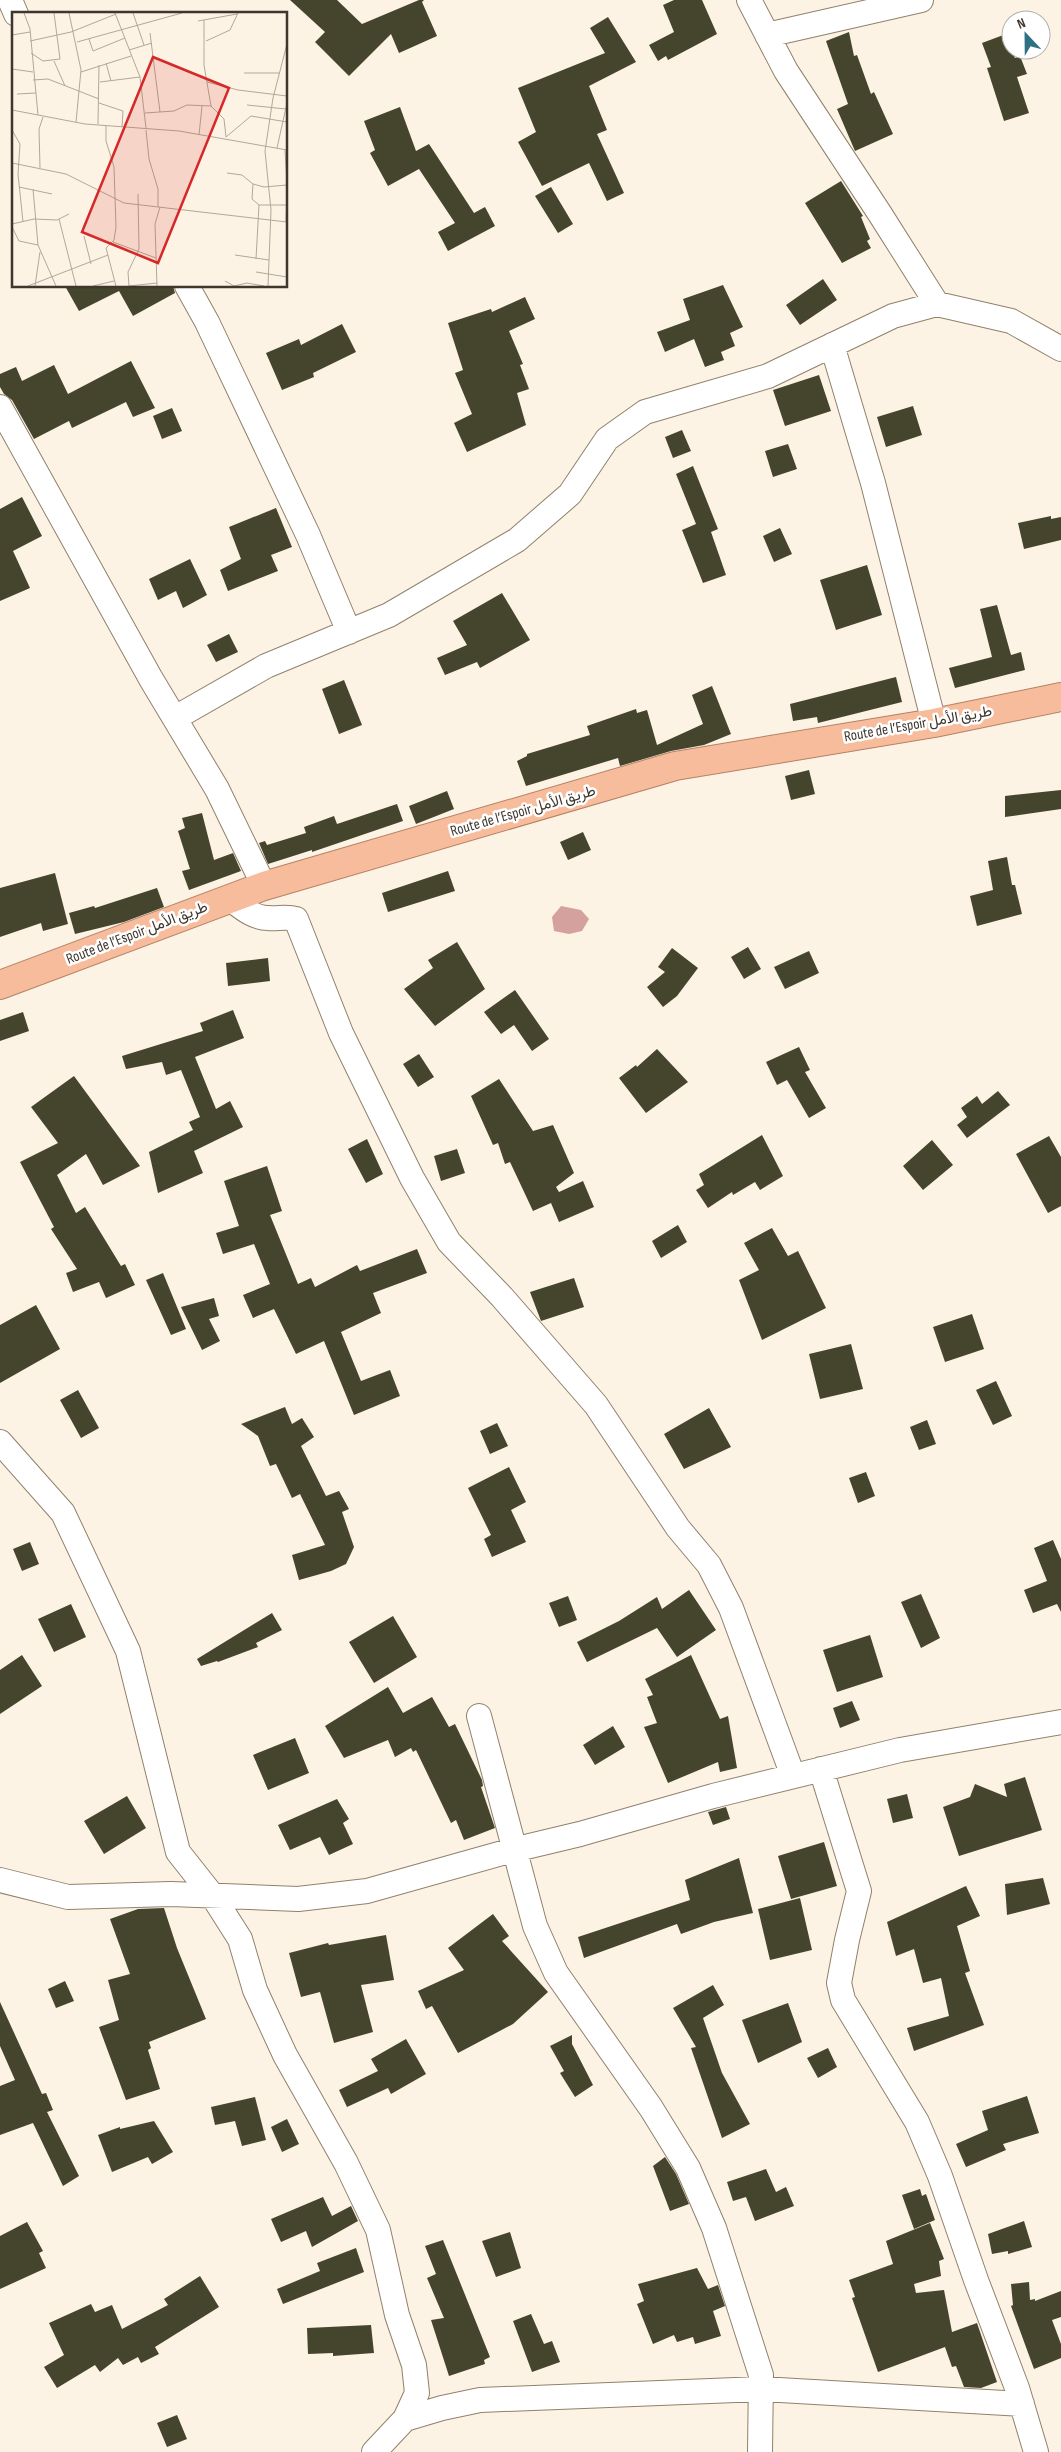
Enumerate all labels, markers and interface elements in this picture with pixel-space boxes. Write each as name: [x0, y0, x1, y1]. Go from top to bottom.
north arrow: [1001, 10, 1051, 60]
inset map: [12, 12, 288, 288]
text: N: [1015, 14, 1028, 33]
street label: Route de l’Espoir طريق الأمل: [842, 702, 994, 746]
street label: Route de l’Espoir طريق الأمل: [448, 781, 598, 841]
street label: Route de l’Espoir طريق الأمل: [64, 897, 211, 969]

